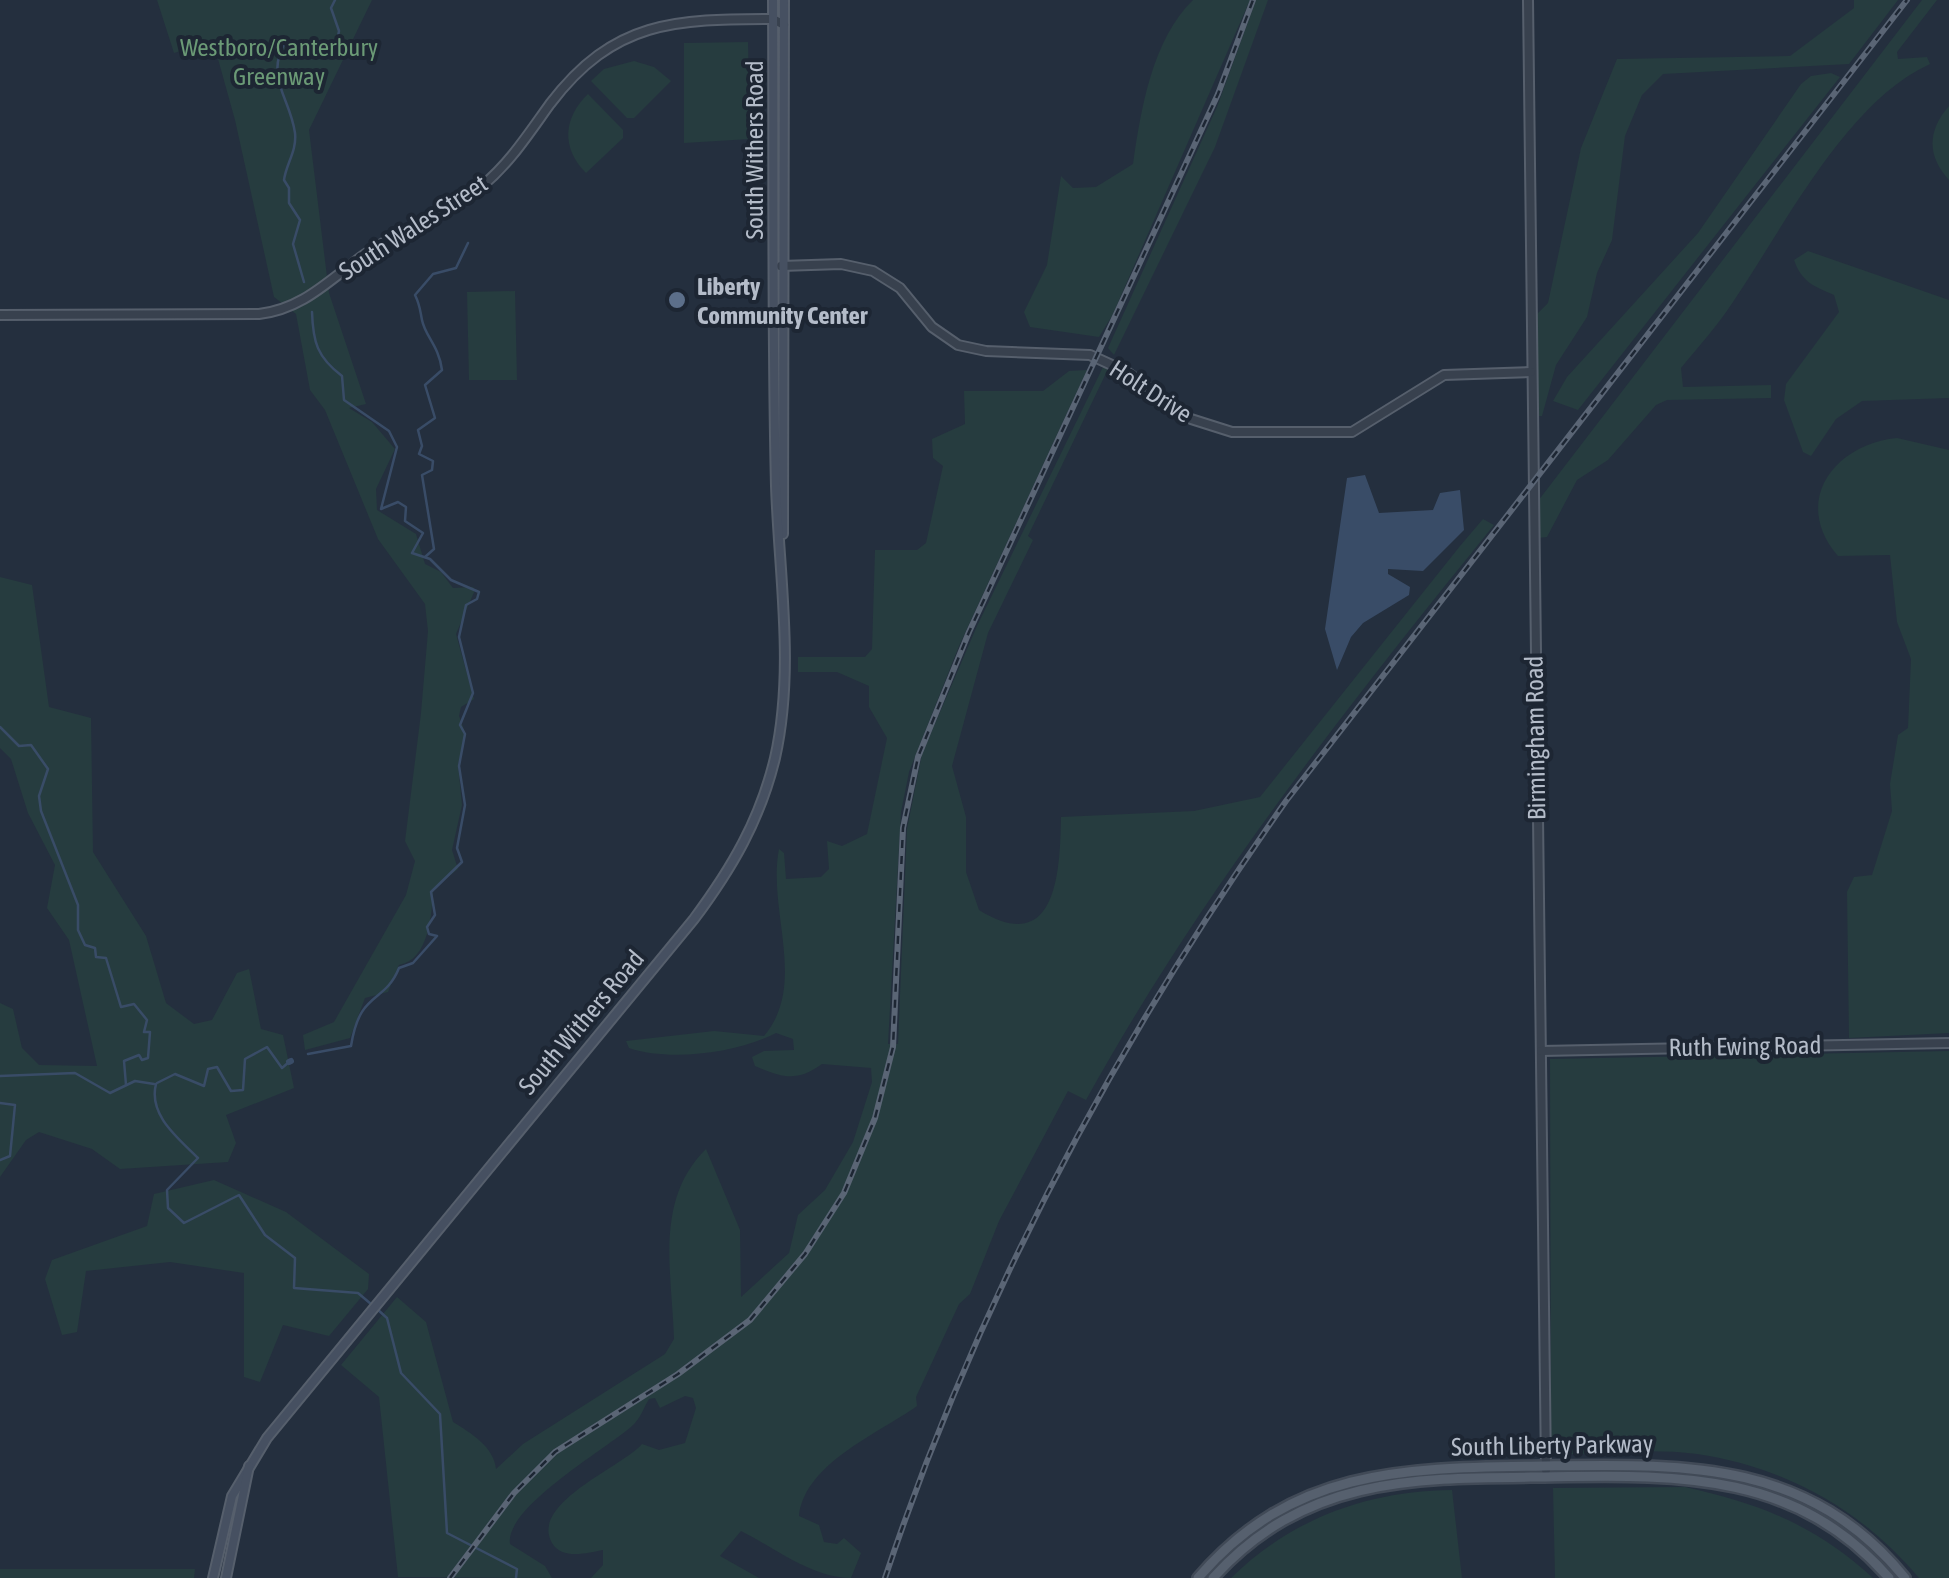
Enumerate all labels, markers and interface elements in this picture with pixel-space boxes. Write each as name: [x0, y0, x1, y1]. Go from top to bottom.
park label: Westboro/Canterbury Greenway: [180, 33, 378, 90]
street label: South Withers Road: [740, 61, 768, 239]
street label: South Wales Street: [334, 169, 492, 285]
place label: Liberty Community Center: [697, 272, 868, 329]
marker: Liberty Community Center: [666, 289, 688, 311]
street label: Holt Drive: [1105, 354, 1197, 428]
street label: Birmingham Road: [1520, 656, 1550, 820]
street label: South Withers Road: [513, 944, 649, 1100]
street label: Ruth Ewing Road: [1668, 1031, 1822, 1061]
street label: South Liberty Parkway: [1451, 1429, 1653, 1461]

